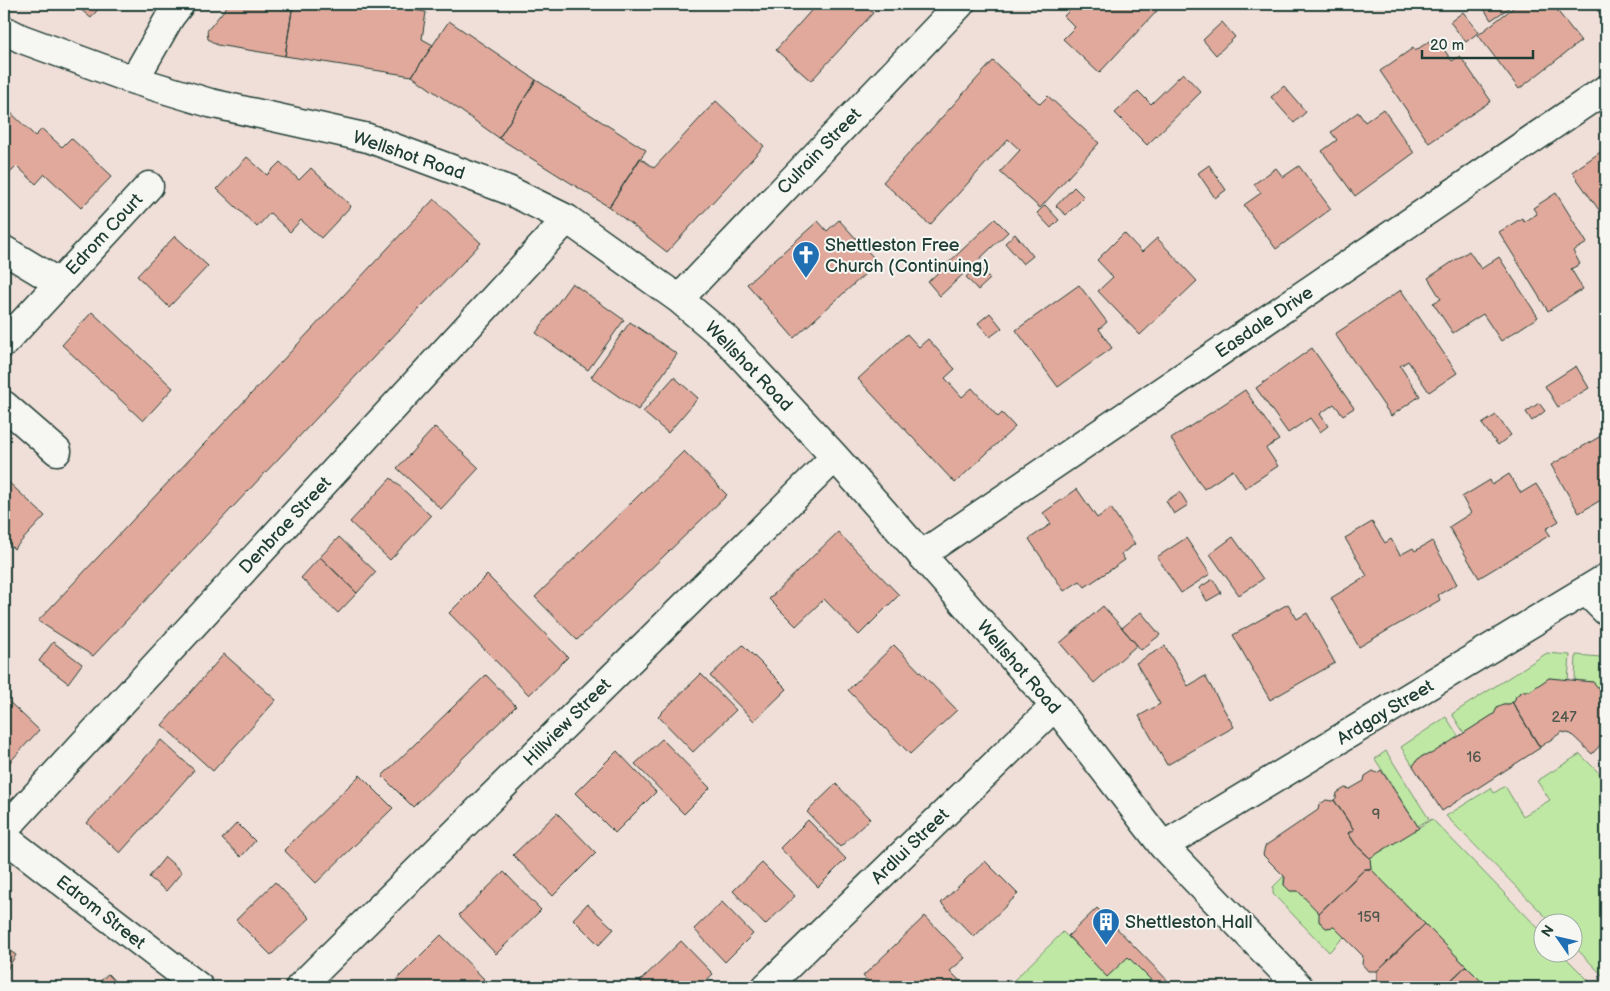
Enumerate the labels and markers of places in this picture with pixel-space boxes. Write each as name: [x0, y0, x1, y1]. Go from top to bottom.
place label: Shettleston Free Church (Continuing): [825, 235, 989, 277]
church icon: Shettleston Free Church (Continuing): [791, 240, 821, 279]
building icon: Shettleston Hall: [1091, 907, 1121, 946]
place label: Shettleston Hall: [1125, 912, 1253, 933]

